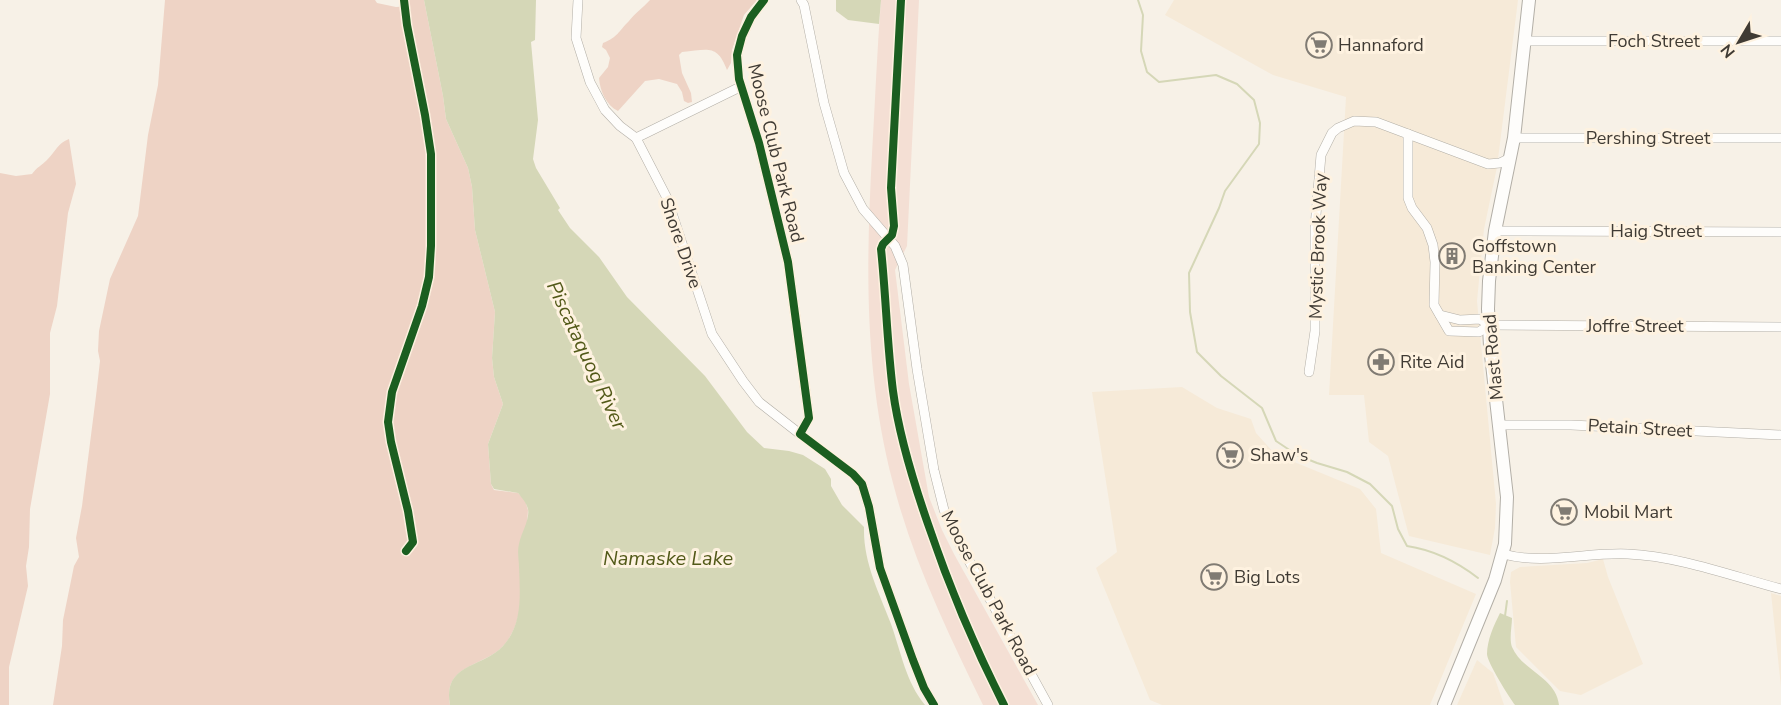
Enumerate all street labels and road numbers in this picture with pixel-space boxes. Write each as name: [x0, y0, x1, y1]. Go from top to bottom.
street label: Foch Street: [1608, 29, 1701, 53]
street label: Moose Club Park Road: [742, 61, 810, 245]
street label: Pershing Street: [1586, 126, 1711, 150]
street label: Mystic Brook Way: [1303, 172, 1333, 319]
street label: Shore Drive: [654, 194, 708, 292]
street label: Haig Street: [1610, 219, 1703, 243]
street label: Mast Road: [1477, 313, 1509, 401]
street label: Joffre Street: [1585, 314, 1684, 338]
street label: Petain Street: [1587, 413, 1694, 443]
street label: Moose Club Park Road: [935, 506, 1043, 680]

